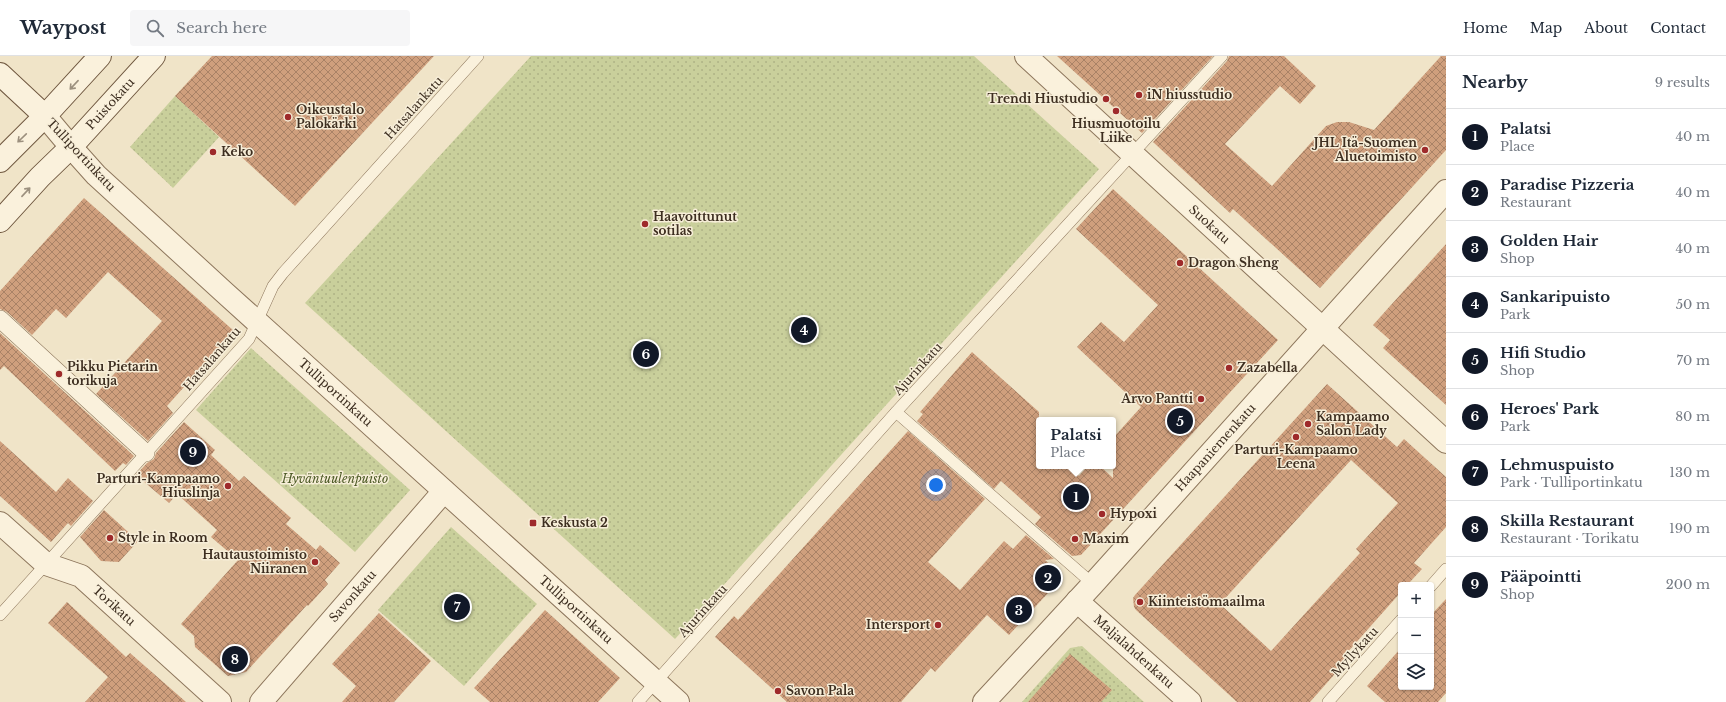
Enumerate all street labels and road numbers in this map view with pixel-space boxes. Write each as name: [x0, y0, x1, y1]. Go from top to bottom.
street label: Hatsalankatu: [381, 73, 446, 142]
street label: Puistokatu: [83, 74, 137, 133]
street label: Tulliportinkatu: [44, 115, 119, 194]
street label: Suokatu: [1186, 202, 1233, 247]
street label: Hatsalankatu: [180, 324, 243, 394]
street label: Ajurinkatu: [889, 339, 945, 399]
street label: Tulliportinkatu: [296, 355, 376, 429]
street label: Haapaniemenkatu: [1172, 400, 1259, 494]
street label: Savonkatu: [326, 567, 379, 625]
street label: Tulliportinkatu: [536, 572, 616, 647]
street label: Ajurinkatu: [674, 581, 730, 641]
street label: Torikatu: [90, 582, 139, 629]
street label: Maljalahdenkatu: [1091, 611, 1177, 691]
street label: Myllykatu: [1328, 624, 1381, 680]

